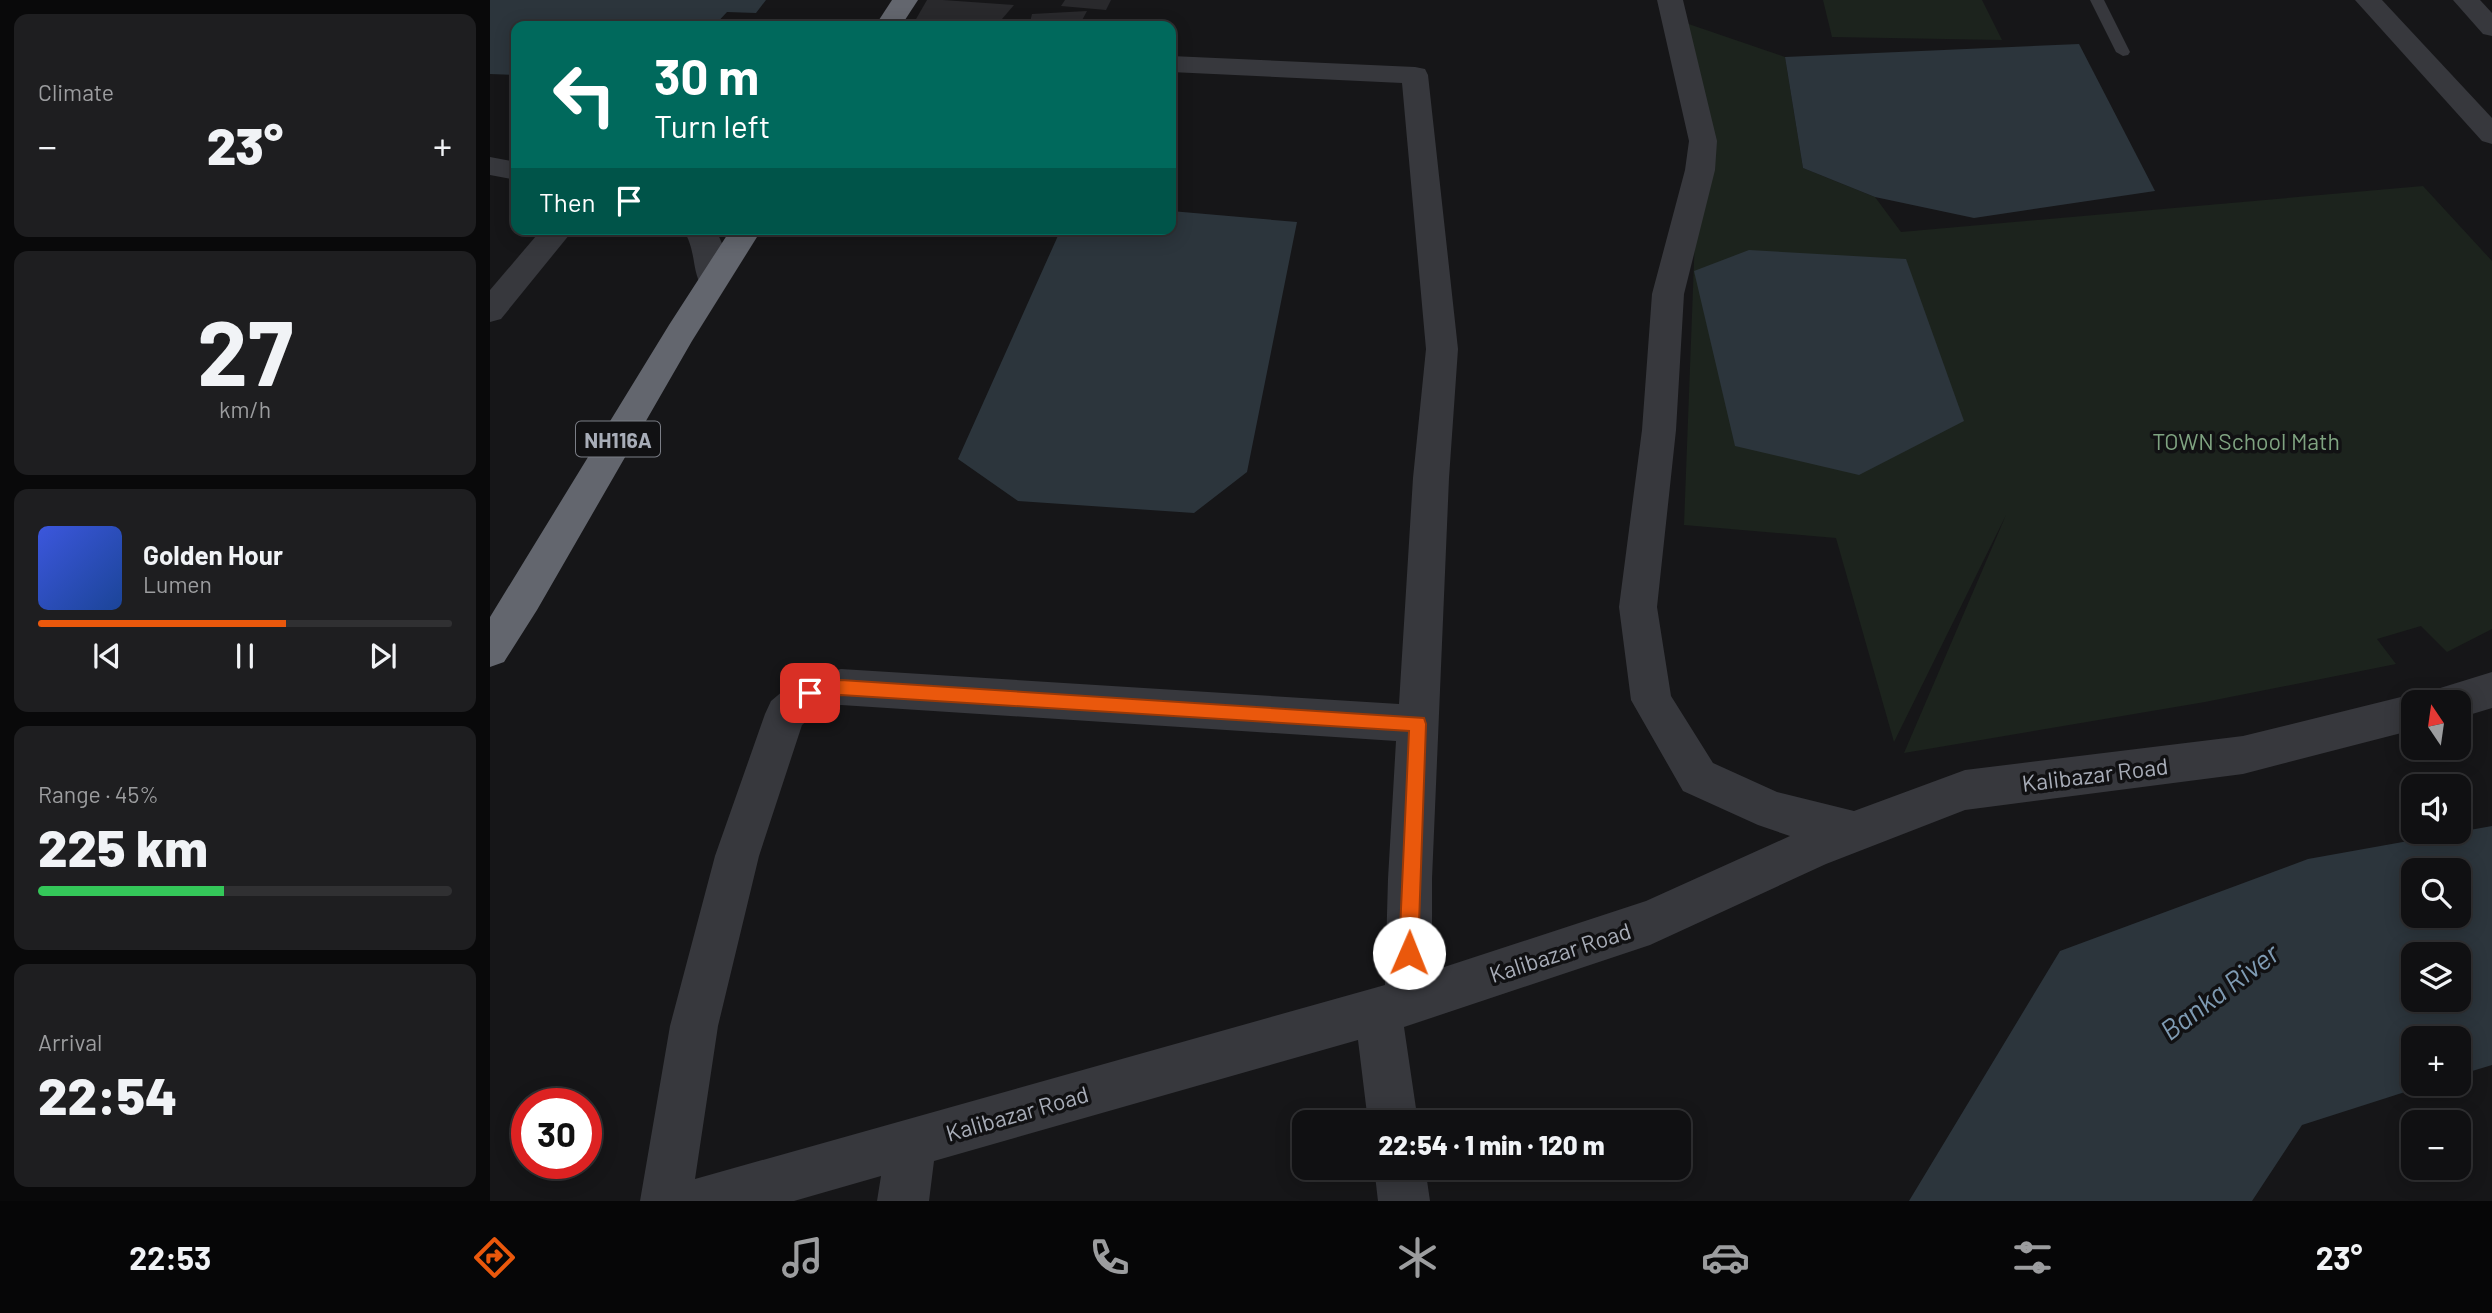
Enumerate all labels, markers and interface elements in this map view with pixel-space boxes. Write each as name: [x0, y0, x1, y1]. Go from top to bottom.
text: 30 m: [654, 46, 759, 105]
icon: left: [539, 49, 630, 140]
text: Climate: [38, 78, 114, 106]
text: Turn left: [654, 106, 771, 144]
text: 23°: [207, 113, 283, 175]
text: −: [38, 122, 57, 168]
text: +: [433, 122, 452, 168]
icon: arrive: [610, 182, 648, 220]
text: Then: [539, 186, 596, 217]
text: 27: [197, 295, 293, 404]
text: km/h: [219, 395, 271, 423]
road number: NH116A: [576, 422, 660, 457]
park label: TOWN School Math: [2152, 427, 2340, 455]
text: Golden Hour: [143, 539, 283, 570]
text: Lumen: [143, 570, 212, 598]
icon: previous: [88, 637, 126, 675]
icon: pause: [226, 637, 264, 675]
icon: next: [364, 637, 402, 675]
pin: [780, 663, 840, 723]
icon: arrive: [791, 674, 829, 712]
north arrow: [2401, 690, 2471, 760]
map controls: [2401, 690, 2471, 1180]
street label: Kalibazar Road: [2020, 751, 2170, 797]
button: sound: [2401, 774, 2471, 844]
text: Range · 45%: [38, 780, 159, 808]
text: 225 km: [38, 815, 208, 877]
button: search: [2401, 858, 2471, 928]
position arrow: [1372, 916, 1446, 990]
street label: Kalibazar Road: [1486, 916, 1634, 988]
water label: Banka River: [2153, 935, 2286, 1047]
button: layers: [2401, 942, 2471, 1012]
button: +: [2401, 1026, 2471, 1096]
text: Arrival: [38, 1028, 102, 1056]
text: 22:54: [38, 1063, 177, 1125]
street label: Kalibazar Road: [942, 1079, 1092, 1147]
speed limit sign: 30: [511, 1088, 602, 1179]
button: −: [2401, 1110, 2471, 1180]
text: 22:54 · 1 min · 120 m: [1378, 1129, 1605, 1160]
icon: directions: [470, 1233, 519, 1282]
icon: music: [778, 1233, 827, 1282]
icon: phone: [1085, 1233, 1134, 1282]
icon: climate: [1393, 1233, 1442, 1282]
icon: car: [1701, 1233, 1750, 1282]
icon: filters: [2008, 1233, 2057, 1282]
text: 22:53: [129, 1238, 211, 1276]
text: 23°: [2316, 1238, 2363, 1276]

